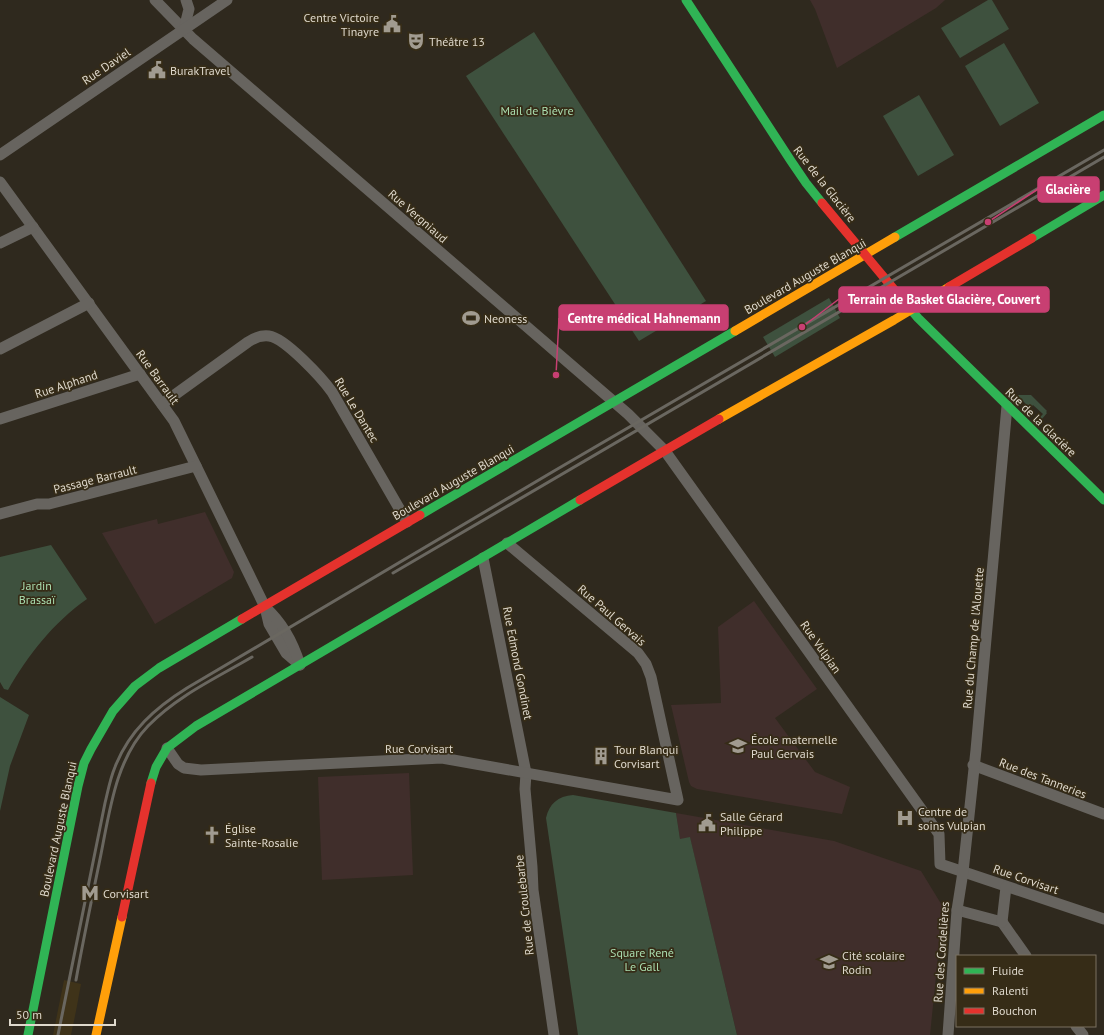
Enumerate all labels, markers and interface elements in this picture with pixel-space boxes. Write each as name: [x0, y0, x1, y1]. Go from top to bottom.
place label: Centre Victoire Tinayre: [304, 10, 379, 39]
public building icon: Centre Victoire Tinayre: [382, 14, 402, 34]
theatre icon: Théâtre 13: [406, 31, 426, 51]
place label: Théâtre 13: [429, 34, 485, 49]
street label: Rue Daviel: [79, 44, 133, 88]
public building icon: BurakTravel: [147, 60, 167, 80]
place label: BurakTravel: [170, 63, 230, 78]
park label: Mail de Bièvre: [500, 103, 574, 118]
street label: Rue de la Glacière: [790, 143, 860, 225]
callout: Glacière: [1038, 177, 1099, 202]
text: Glacière: [1045, 181, 1091, 198]
street label: Rue Vergniaud: [385, 186, 451, 246]
street label: Boulevard Auguste Blanqui: [741, 235, 869, 317]
callout: Terrain de Basket Glacière, Couvert: [839, 287, 1049, 312]
text: Terrain de Basket Glacière, Couvert: [848, 291, 1041, 308]
callout: Centre médical Hahnemann: [559, 305, 728, 330]
sports icon: Neoness: [461, 308, 481, 328]
text: Centre médical Hahnemann: [567, 310, 721, 327]
place label: Neoness: [484, 311, 527, 326]
street label: Rue Barrault: [133, 347, 183, 407]
street label: Rue Alphand: [33, 367, 99, 401]
street label: Rue Le Dantec: [332, 375, 383, 446]
street label: Rue de la Glacière: [1002, 384, 1080, 460]
street label: Boulevard Auguste Blanqui: [389, 441, 517, 523]
street label: Passage Barrault: [52, 461, 138, 497]
street label: Rue du Champ de l'Alouette: [959, 567, 987, 709]
park label: Jardin Brassaï: [19, 578, 56, 607]
street label: Rue Paul Gervais: [575, 581, 649, 649]
street label: Rue Edmond Gondinet: [500, 605, 536, 721]
street label: Rue Vulpian: [797, 618, 845, 676]
place label: École maternelle Paul Gervais: [751, 732, 837, 761]
school or university icon: École maternelle Paul Gervais: [728, 736, 748, 756]
street label: Rue Corvisart: [385, 741, 453, 756]
place label: Tour Blanqui Corvisart: [614, 742, 678, 771]
building icon: Tour Blanqui Corvisart: [591, 746, 611, 766]
street label: Rue des Tanneries: [997, 754, 1089, 802]
street label: Boulevard Auguste Blanqui: [36, 760, 80, 898]
place label: Centre de soins Vulpian: [918, 804, 986, 833]
hospital icon: Centre de soins Vulpian: [895, 808, 915, 828]
place label: Salle Gérard Philippe: [720, 809, 783, 838]
public building icon: Salle Gérard Philippe: [697, 813, 717, 833]
place label: Église Sainte-Rosalie: [225, 821, 298, 850]
church icon: Église Sainte-Rosalie: [202, 825, 222, 845]
street label: Rue de Croulebarbe: [511, 854, 537, 956]
street label: Rue Corvisart: [991, 861, 1061, 897]
metro station icon: Corvisart: [80, 883, 100, 903]
place label: Corvisart: [103, 886, 148, 901]
street label: Rue des Cordelières: [930, 901, 952, 1003]
park label: Square René Le Gall: [610, 945, 674, 974]
place label: Cité scolaire Rodin: [842, 948, 905, 977]
school or university icon: Cité scolaire Rodin: [819, 952, 839, 972]
legend: [956, 955, 1096, 1027]
text: Fluide: [992, 963, 1024, 978]
text: Ralenti: [992, 983, 1028, 998]
scale bar: [10, 1001, 115, 1027]
text: Bouchon: [992, 1003, 1037, 1018]
text: 50 m: [16, 1007, 42, 1022]

